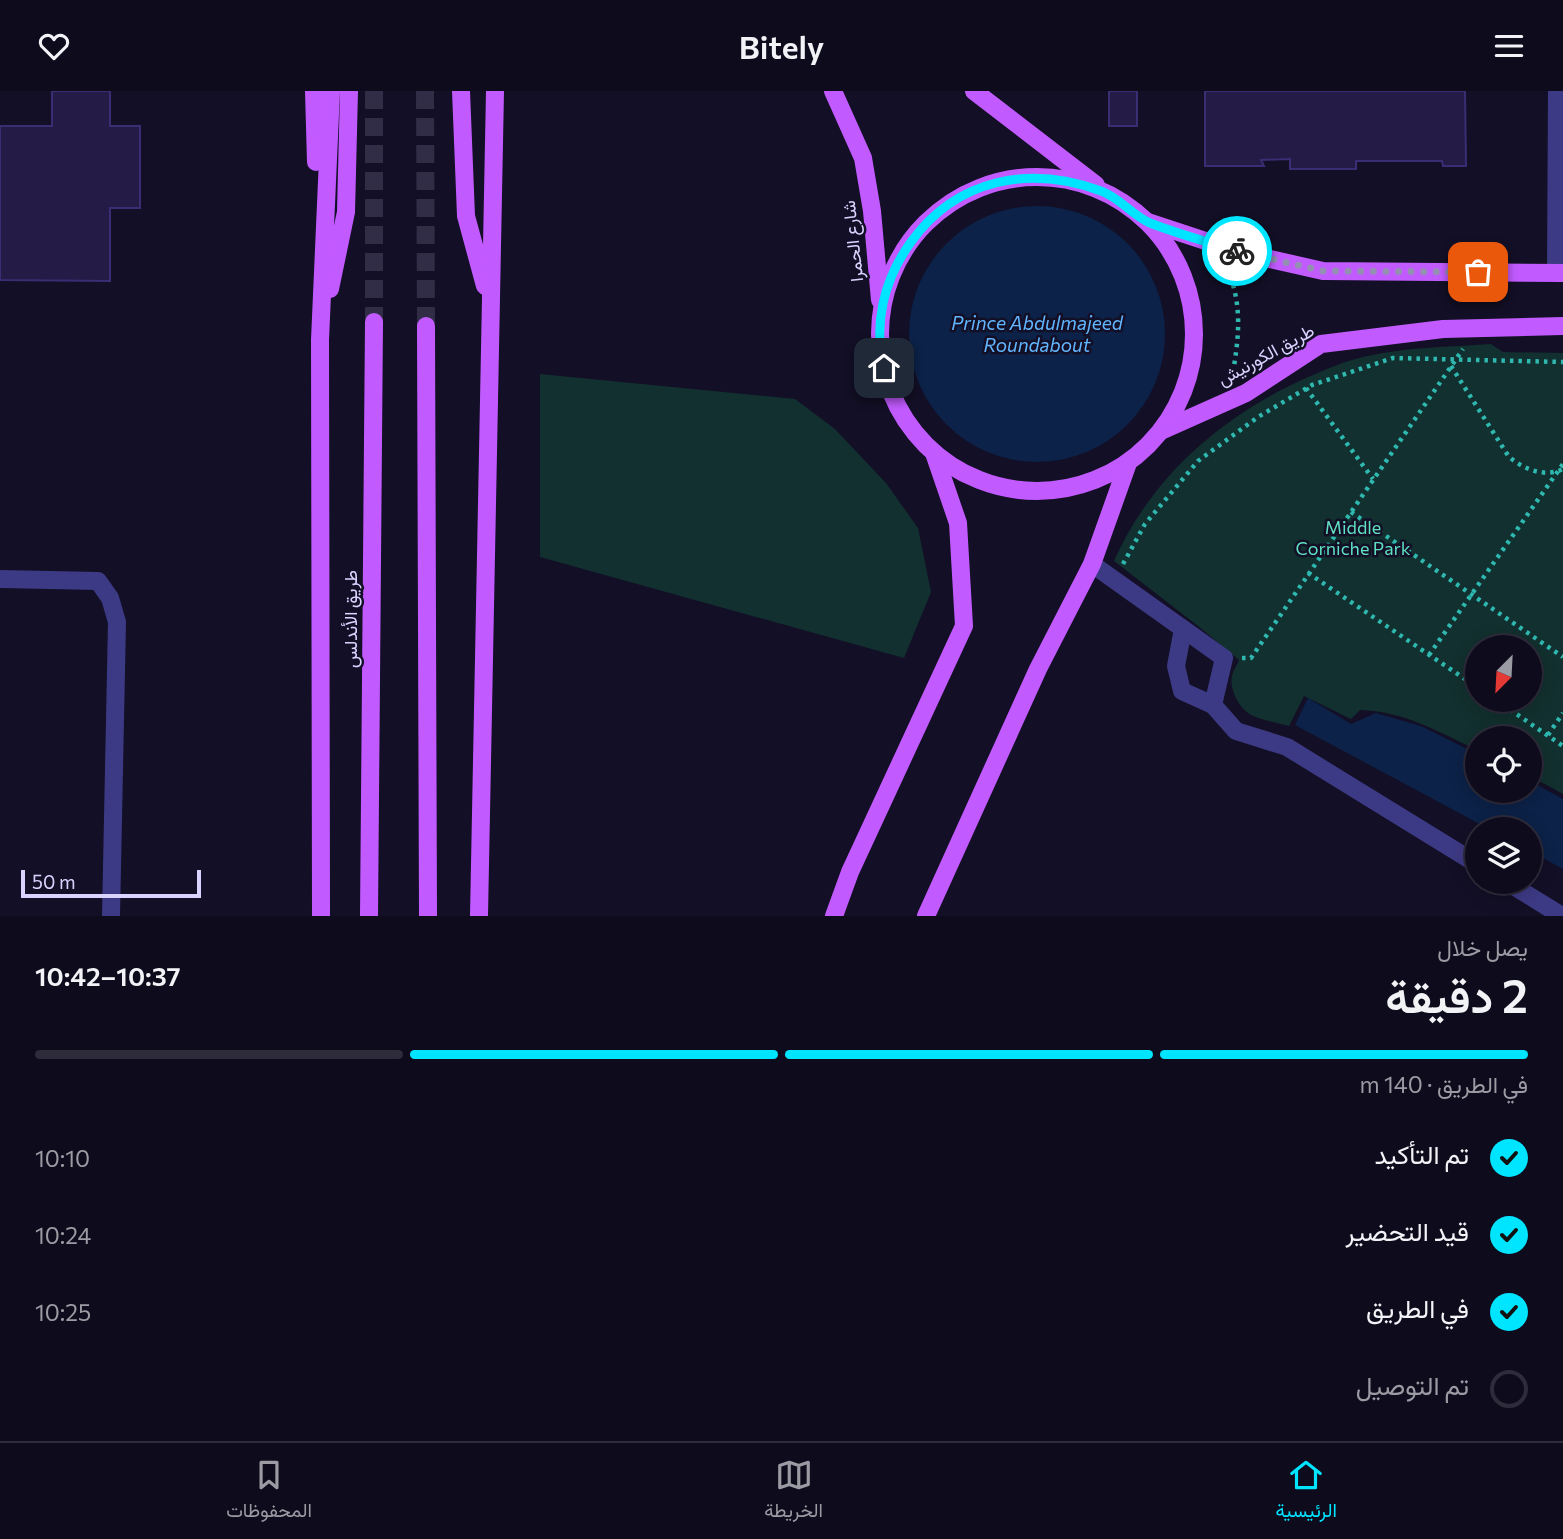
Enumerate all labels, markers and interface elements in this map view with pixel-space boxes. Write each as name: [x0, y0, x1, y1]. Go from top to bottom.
text: Bitely: [739, 26, 824, 66]
icon: heart: [35, 27, 73, 65]
icon: menu: [1490, 27, 1528, 65]
street label: شارع الحمرا: [837, 199, 869, 283]
courier: [1202, 216, 1272, 286]
icon: bike: [1218, 232, 1256, 270]
pin: [1448, 242, 1508, 302]
icon: bag: [1459, 253, 1497, 291]
water label: Prince Abdulmajeed Roundabout: [951, 311, 1124, 356]
street label: طريق الكورنيش: [1213, 319, 1318, 391]
pin: [854, 338, 914, 398]
icon: home: [865, 349, 903, 387]
park label: Middle Corniche Park: [1295, 516, 1411, 559]
street label: طريق الأندلس: [339, 570, 362, 668]
north arrow: [1465, 635, 1542, 712]
map controls: [1465, 635, 1542, 894]
button: locate: [1465, 726, 1542, 803]
button: layers: [1465, 817, 1542, 894]
scale bar: [21, 867, 201, 899]
text: 50 m: [32, 870, 76, 893]
text: يصل خلال: [1437, 933, 1528, 961]
text: 10:37–10:42: [35, 960, 181, 991]
text: 2 دقيقة: [1385, 966, 1528, 1022]
text: في الطريق · 140 m: [1360, 1070, 1528, 1098]
text: تم التأكيد: [1374, 1138, 1469, 1169]
icon: check: [1490, 1139, 1528, 1177]
text: 10:10: [35, 1144, 90, 1172]
text: قيد التحضير: [1346, 1215, 1469, 1246]
icon: check: [1490, 1216, 1528, 1254]
text: 10:24: [35, 1221, 91, 1249]
text: في الطريق: [1366, 1292, 1469, 1323]
icon: check: [1490, 1293, 1528, 1331]
text: 10:25: [35, 1298, 91, 1326]
text: تم التوصيل: [1356, 1369, 1469, 1400]
tab: المحفوظات: [226, 1456, 312, 1527]
tab: الخريطة: [764, 1456, 823, 1527]
tab: الرئيسية: [1275, 1456, 1337, 1527]

